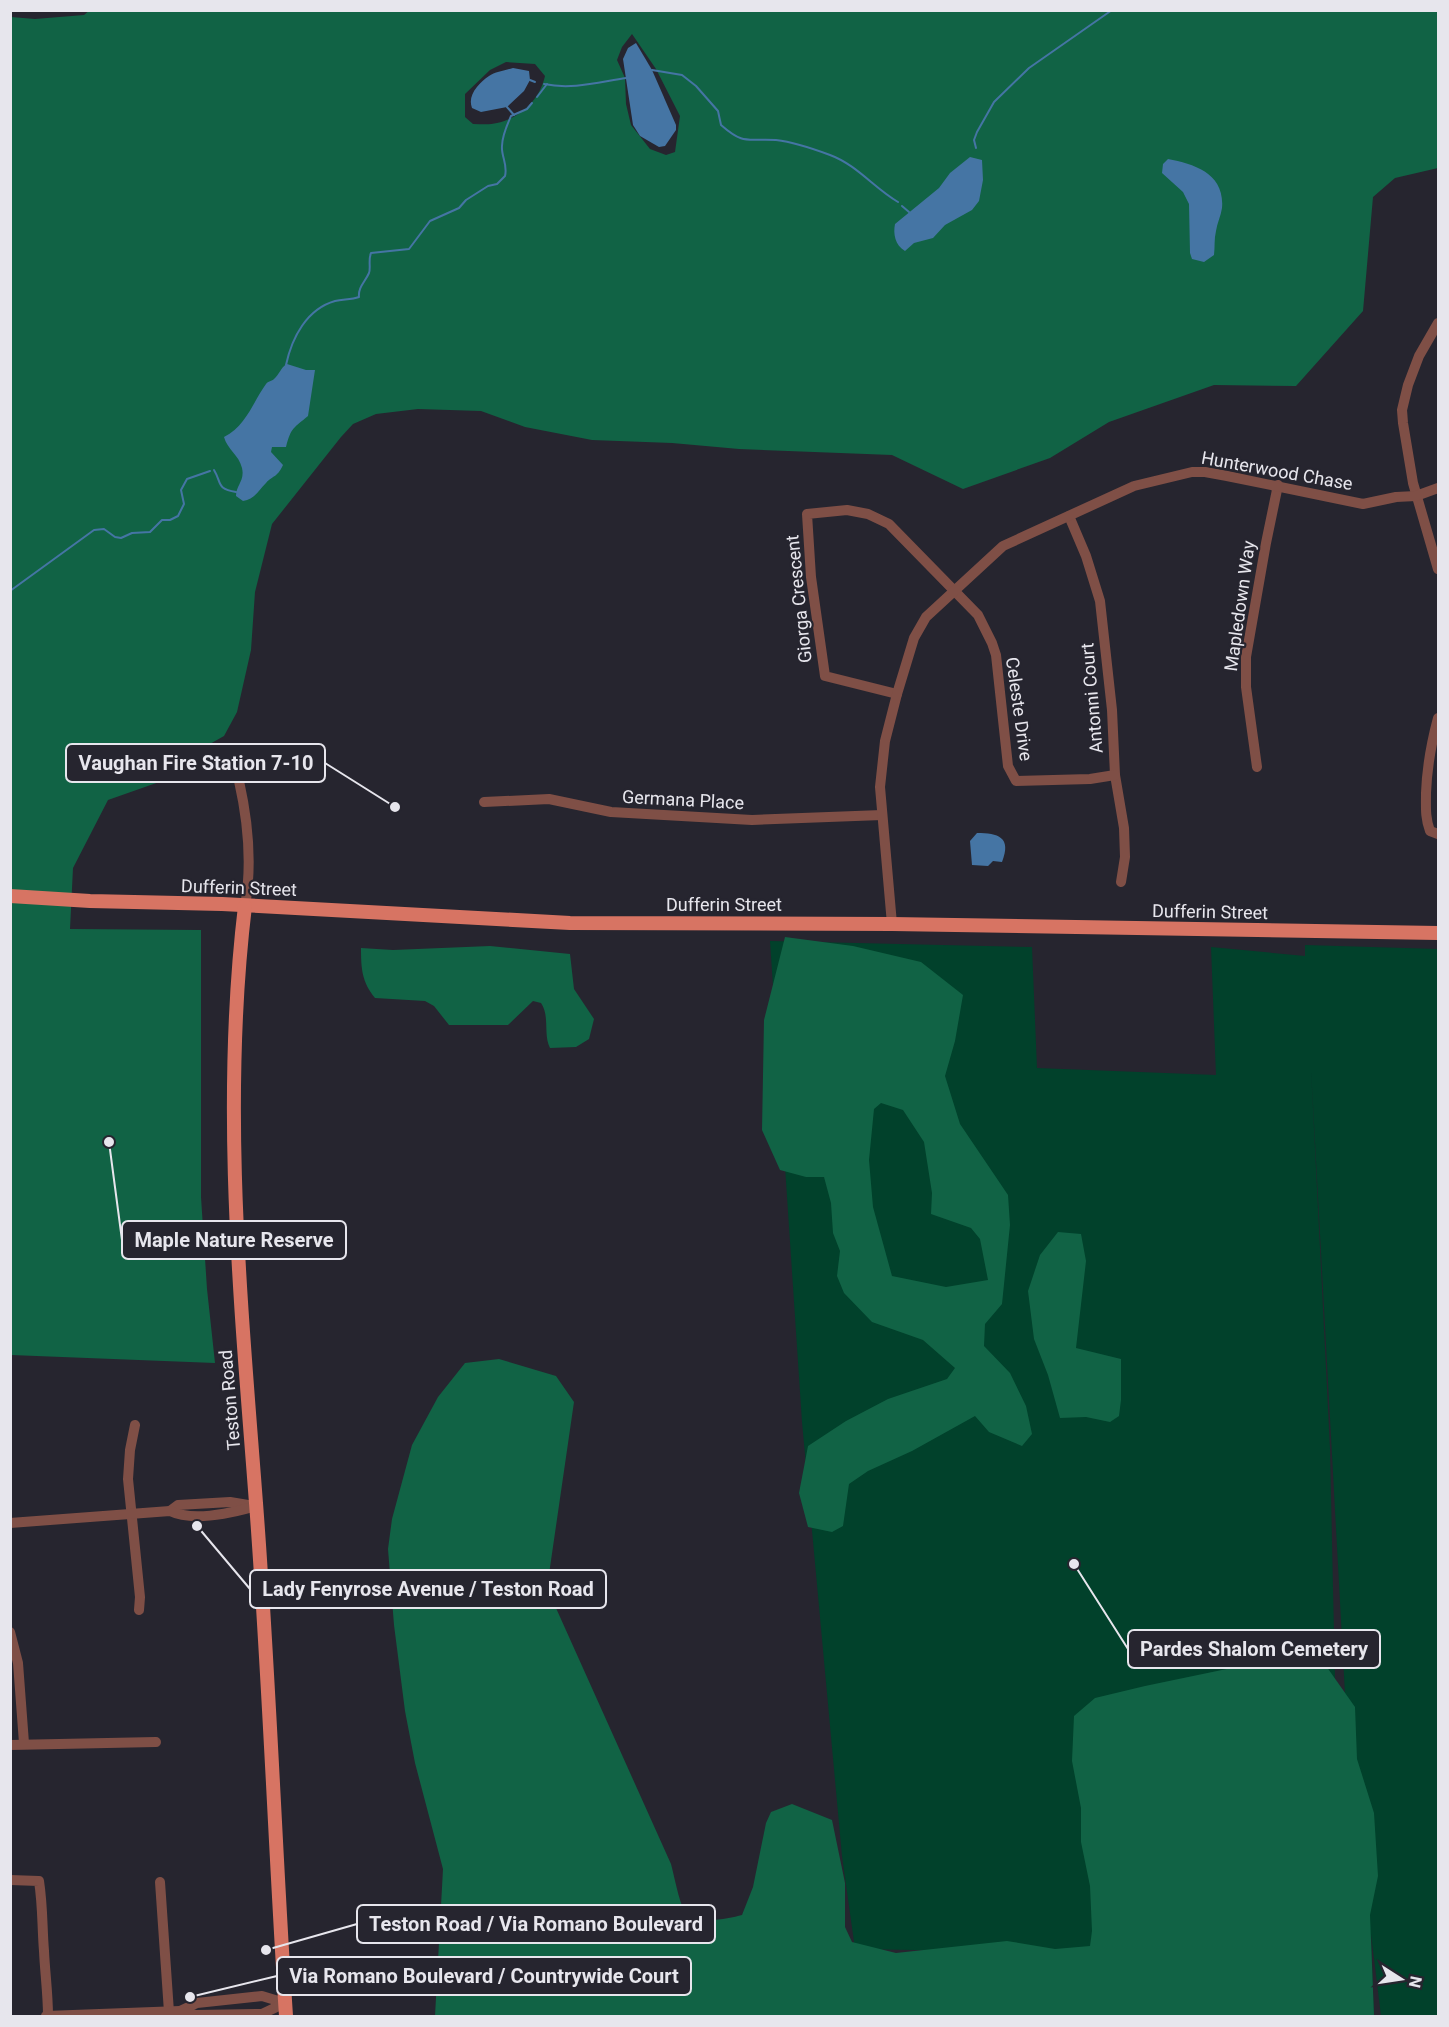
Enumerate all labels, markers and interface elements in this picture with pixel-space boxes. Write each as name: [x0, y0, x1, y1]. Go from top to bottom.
street label: Hunterwood Chase: [1200, 447, 1354, 494]
street label: Giorga Crescent: [781, 534, 816, 664]
street label: Mapledown Way: [1220, 539, 1259, 673]
street label: Antonni Court: [1076, 642, 1107, 754]
street label: Celeste Drive: [1002, 656, 1037, 762]
callout: Vaughan Fire Station 7-10: [66, 744, 325, 782]
text: Vaughan Fire Station 7-10: [79, 751, 313, 775]
street label: Germana Place: [621, 786, 745, 813]
street label: Dufferin Street: [181, 875, 297, 900]
street label: Dufferin Street: [666, 894, 782, 915]
street label: Dufferin Street: [1152, 900, 1268, 923]
callout: Maple Nature Reserve: [122, 1221, 346, 1259]
text: Maple Nature Reserve: [134, 1228, 334, 1252]
street label: Teston Road: [215, 1349, 244, 1451]
callout: Lady Fenyrose Avenue / Teston Road: [250, 1570, 606, 1608]
text: Lady Fenyrose Avenue / Teston Road: [262, 1577, 594, 1601]
callout: Pardes Shalom Cemetery: [1128, 1630, 1380, 1668]
text: Pardes Shalom Cemetery: [1140, 1637, 1369, 1661]
callout: Teston Road / Via Romano Boulevard: [357, 1905, 715, 1943]
text: Teston Road / Via Romano Boulevard: [369, 1912, 703, 1936]
north arrow: [1371, 1949, 1431, 2009]
callout: Via Romano Boulevard / Countrywide Court: [277, 1957, 691, 1995]
text: Via Romano Boulevard / Countrywide Court: [289, 1964, 679, 1988]
text: N: [1405, 1975, 1426, 1990]

